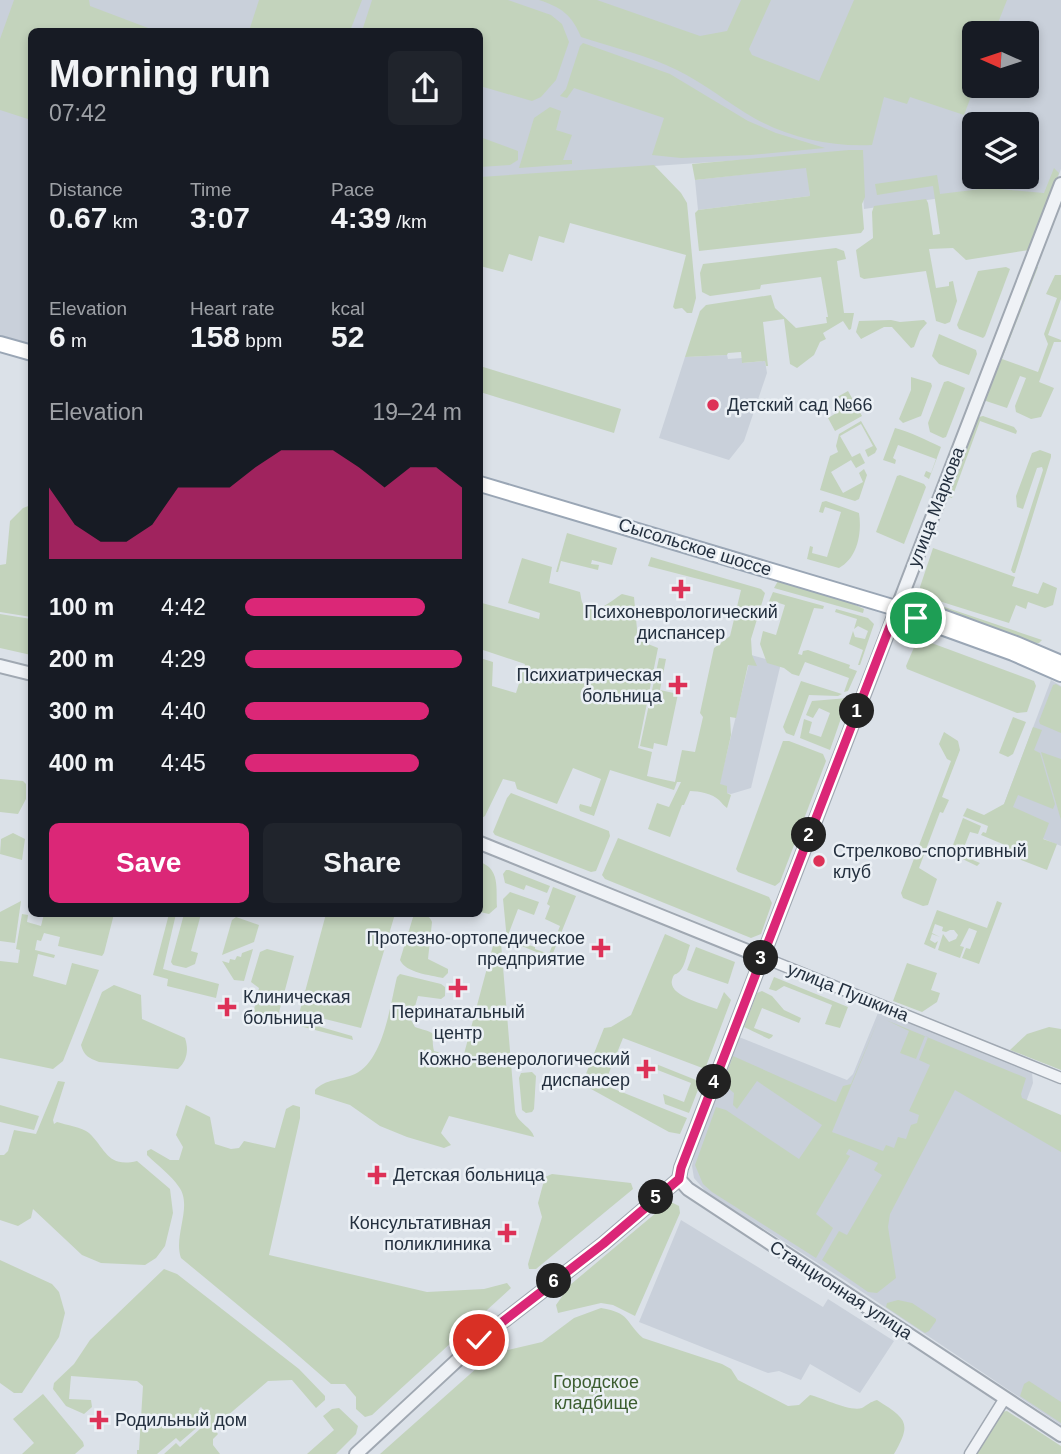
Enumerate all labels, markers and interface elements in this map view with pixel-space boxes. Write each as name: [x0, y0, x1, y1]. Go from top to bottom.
north arrow: [962, 21, 1040, 98]
map controls: [962, 21, 1039, 189]
button: share: [388, 51, 462, 125]
text: Morning run: [49, 53, 271, 95]
text: 07:42: [49, 100, 107, 126]
button: layers: [962, 112, 1039, 189]
text: Distance: [49, 179, 123, 200]
text: Time: [190, 179, 232, 200]
text: Pace: [331, 179, 374, 200]
text: 0.67: [49, 201, 107, 234]
text: 3:07: [190, 201, 250, 234]
text: 4:39: [331, 201, 391, 234]
text: km: [107, 211, 138, 232]
text: /km: [391, 211, 427, 232]
text: Elevation: [49, 298, 127, 319]
text: Heart rate: [190, 298, 274, 319]
text: kcal: [331, 298, 365, 319]
text: 6: [49, 320, 66, 353]
text: 158: [190, 320, 240, 353]
text: 52: [331, 320, 364, 353]
text: m: [66, 330, 87, 351]
text: bpm: [240, 330, 282, 351]
place label: Детский сад №66: [727, 395, 872, 415]
marker: Детский сад №66: [705, 397, 721, 413]
text: Elevation: [49, 399, 144, 425]
text: 19–24 m: [372, 399, 462, 425]
street label: улица Маркова: [904, 443, 968, 570]
street label: Сысольское шоссе: [616, 514, 774, 580]
marker: Психоневрологический диспансер: [671, 579, 691, 599]
pin: [886, 588, 946, 648]
text: 100 m: [49, 594, 114, 620]
text: 4:42: [161, 594, 206, 620]
icon: arrive: [897, 599, 935, 637]
place label: Психоневрологический диспансер: [584, 602, 778, 643]
text: 200 m: [49, 646, 114, 672]
text: 4:29: [161, 646, 206, 672]
place label: Психиатрическая больница: [517, 665, 663, 706]
marker: Психиатрическая больница: [668, 675, 688, 695]
pin: 1: [840, 694, 874, 728]
text: 300 m: [49, 698, 114, 724]
text: 4:40: [161, 698, 206, 724]
text: 1: [851, 700, 862, 721]
text: 400 m: [49, 750, 114, 776]
text: 4:45: [161, 750, 206, 776]
pin: 2: [792, 818, 826, 852]
button: Save: [49, 823, 249, 903]
button: Share: [263, 823, 462, 903]
text: 2: [803, 824, 814, 845]
place label: Стрелково-спортивный клуб: [833, 841, 1027, 882]
marker: Стрелково-спортивный клуб: [811, 853, 827, 869]
place label: Протезно-ортопедическое предприятие: [366, 928, 585, 969]
marker: Протезно-ортопедическое предприятие: [591, 938, 611, 958]
pin: 3: [744, 940, 778, 976]
text: 3: [755, 947, 766, 968]
street label: улица Пушкина: [785, 959, 912, 1026]
marker: Перинатальный центр: [448, 978, 468, 998]
place label: Клиническая больница: [243, 987, 350, 1028]
marker: Клиническая больница: [217, 997, 237, 1017]
place label: Перинатальный центр: [391, 1002, 525, 1043]
place label: Кожно-венерологический диспансер: [419, 1049, 630, 1090]
marker: Кожно-венерологический диспансер: [636, 1059, 656, 1079]
pin: 4: [696, 1064, 732, 1100]
text: 4: [708, 1071, 719, 1092]
marker: Детская больница: [367, 1165, 387, 1185]
place label: Детская больница: [393, 1165, 546, 1185]
pin: 5: [638, 1180, 674, 1214]
text: 5: [650, 1186, 661, 1207]
place label: Консультативная поликлиника: [349, 1213, 492, 1254]
marker: Консультативная поликлиника: [497, 1223, 517, 1243]
street label: Станционная улица: [766, 1237, 917, 1344]
pin: 6: [536, 1264, 572, 1298]
text: 6: [548, 1270, 559, 1291]
pin: [449, 1310, 509, 1370]
icon: check: [460, 1321, 498, 1359]
park label: Городское кладбище: [553, 1372, 639, 1413]
marker: Родильный дом: [89, 1410, 109, 1430]
place label: Родильный дом: [115, 1410, 247, 1430]

